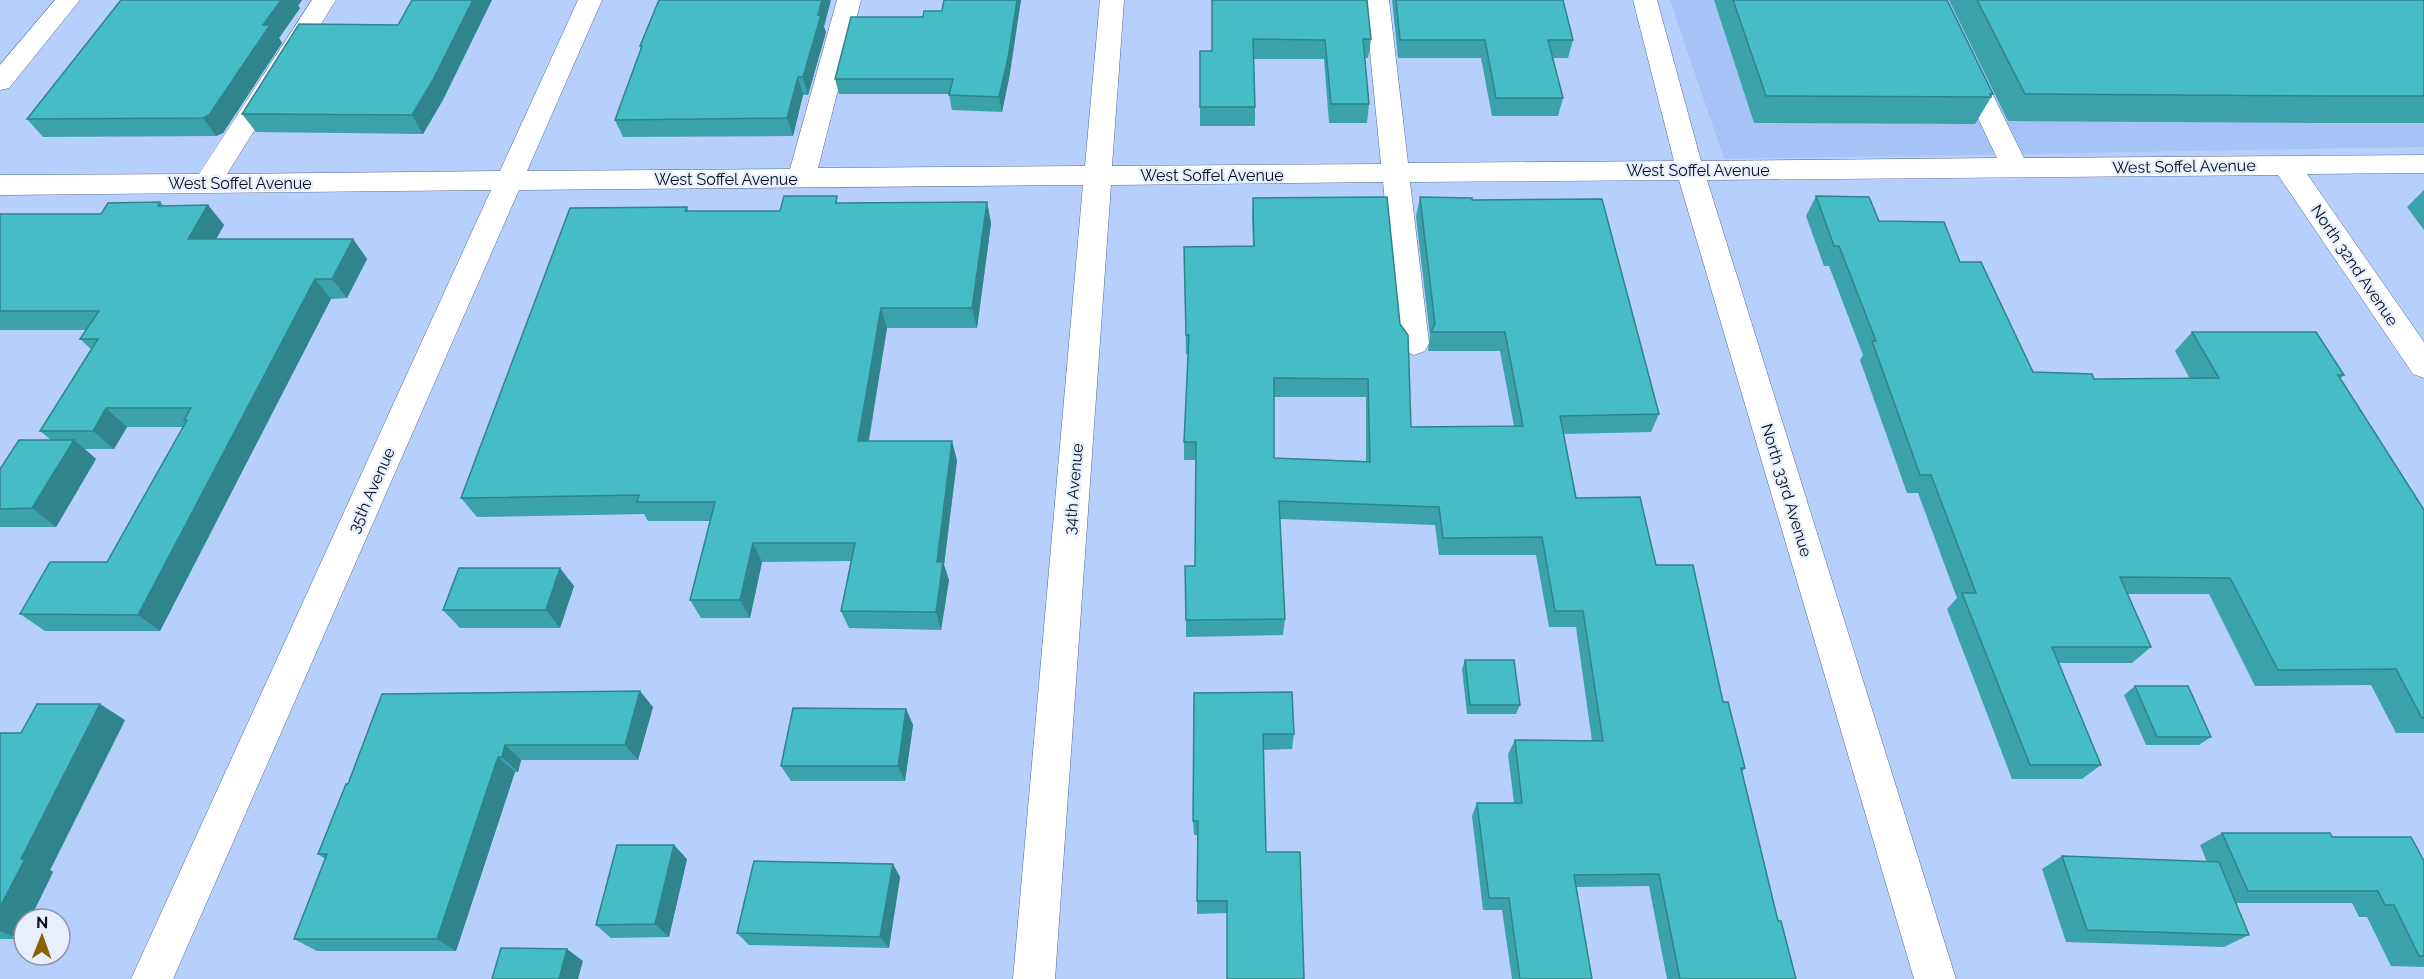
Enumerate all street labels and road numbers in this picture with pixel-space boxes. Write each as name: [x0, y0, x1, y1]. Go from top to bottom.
street label: West Soffel Avenue: [2112, 156, 2256, 177]
street label: West Soffel Avenue: [1626, 161, 1770, 180]
street label: West Soffel Avenue: [1140, 166, 1284, 185]
street label: West Soffel Avenue: [654, 170, 798, 189]
street label: West Soffel Avenue: [168, 174, 312, 193]
street label: North 32nd Avenue: [2307, 201, 2402, 329]
street label: North 33rd Avenue: [1757, 421, 1816, 559]
street label: 34th Avenue: [1060, 443, 1087, 536]
street label: 35th Avenue: [344, 444, 399, 536]

